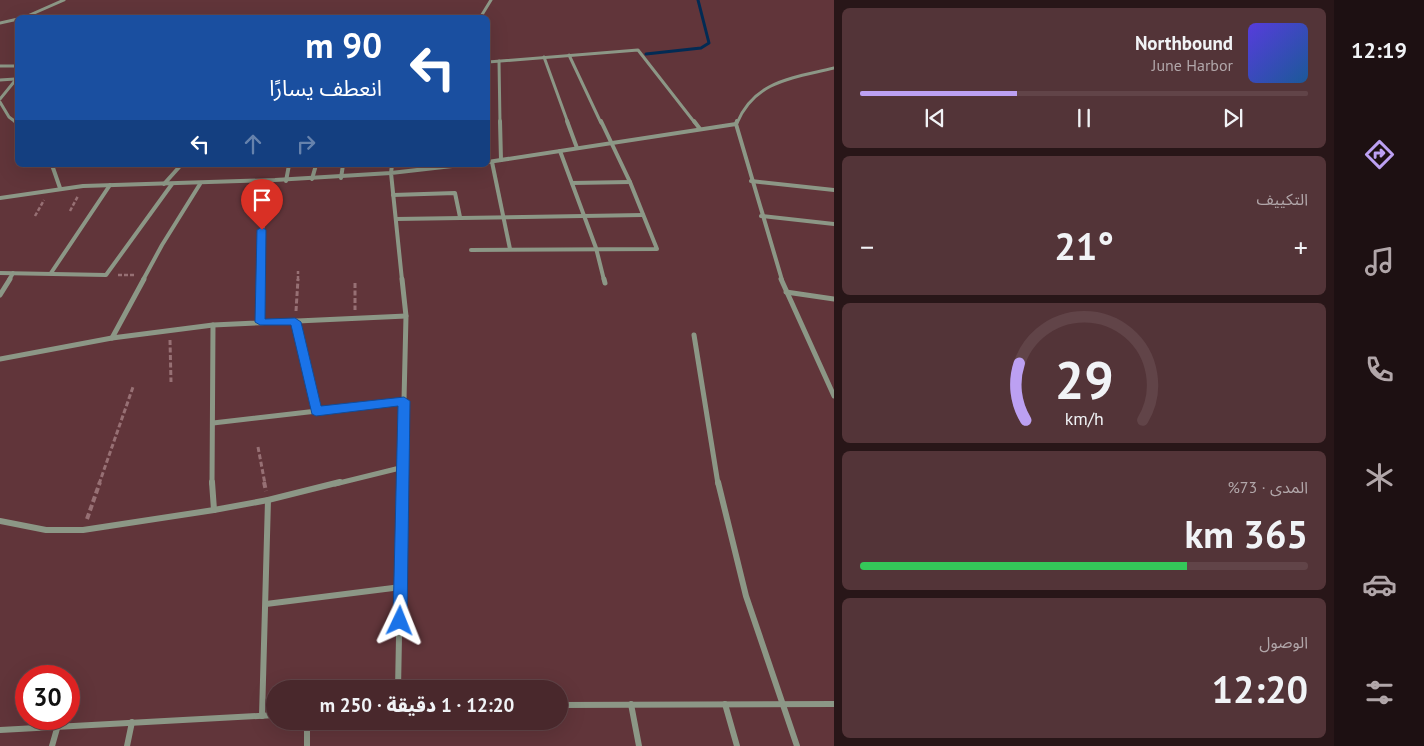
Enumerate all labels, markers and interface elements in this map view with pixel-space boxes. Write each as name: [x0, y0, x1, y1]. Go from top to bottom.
text: 90 m: [305, 22, 382, 68]
text: Northbound: [1135, 31, 1233, 55]
icon: left: [400, 35, 465, 100]
text: 12:19: [1351, 36, 1407, 64]
text: June Harbor: [1152, 55, 1233, 75]
text: انعطف يسارًا: [269, 74, 382, 102]
icon: previous: [921, 104, 949, 132]
icon: pause: [1070, 104, 1098, 132]
icon: next: [1219, 104, 1247, 132]
icon: left: [186, 130, 214, 158]
icon: ahead: [239, 130, 267, 158]
icon: right: [292, 130, 320, 158]
icon: directions: [1362, 137, 1397, 172]
pin: [241, 179, 283, 230]
icon: arrive: [248, 186, 276, 214]
text: التكييف: [1256, 189, 1308, 209]
text: 21°: [1054, 221, 1114, 270]
text: −: [860, 228, 874, 265]
text: +: [1294, 228, 1308, 265]
icon: music: [1362, 244, 1397, 279]
text: 29: [1055, 346, 1113, 413]
icon: phone: [1362, 352, 1397, 387]
text: km/h: [1064, 407, 1104, 430]
icon: climate: [1362, 460, 1397, 495]
text: المدى · 73%: [1227, 477, 1308, 497]
text: 365 km: [1184, 509, 1308, 558]
icon: car: [1362, 567, 1397, 602]
position arrow: [373, 594, 425, 646]
text: الوصول: [1259, 632, 1308, 652]
text: 12:20: [1212, 664, 1308, 713]
speed limit sign: 30: [15, 665, 80, 730]
icon: filters: [1362, 675, 1397, 710]
text: 12:20 · 1 دقيقة · 250 m: [320, 693, 514, 717]

